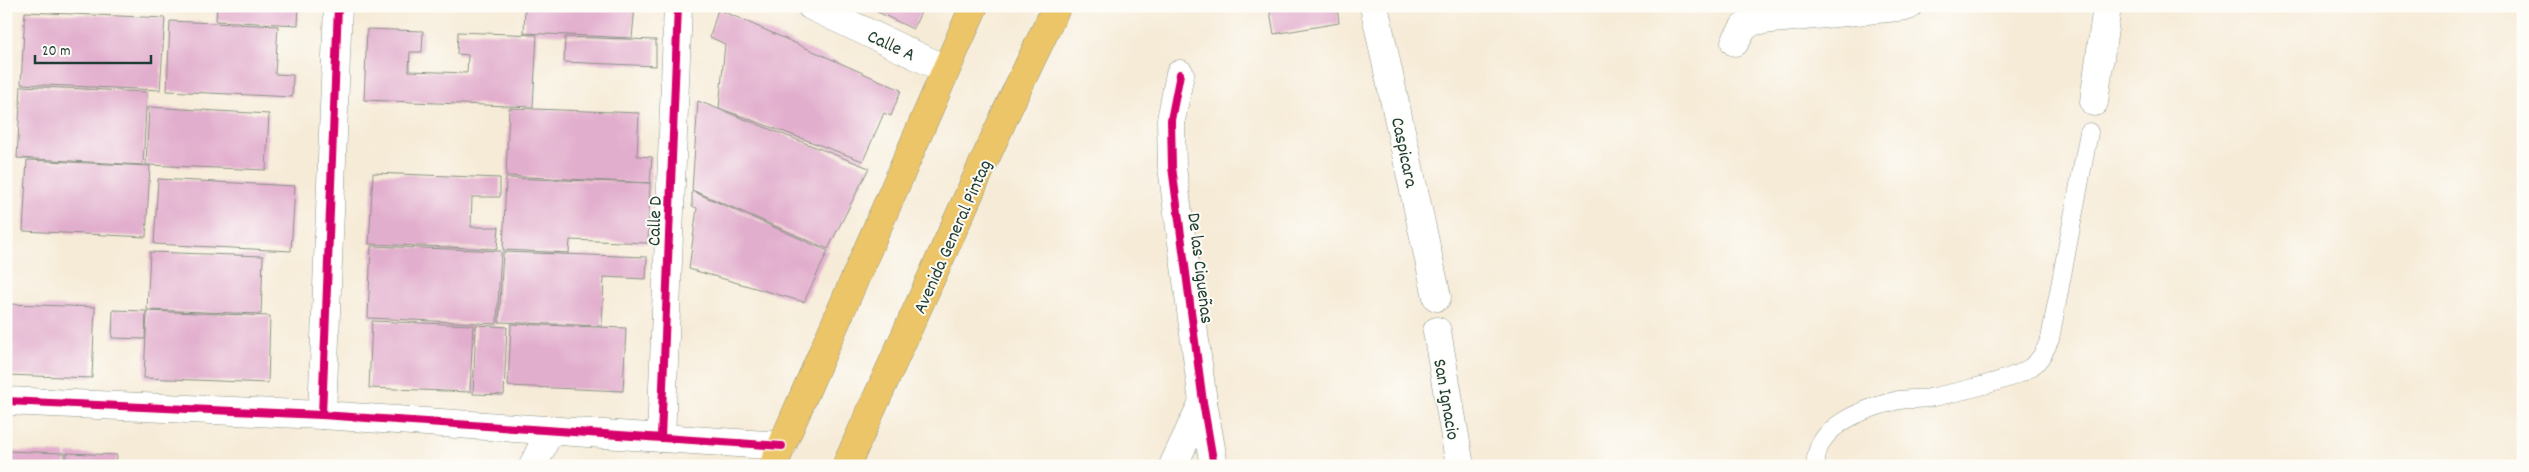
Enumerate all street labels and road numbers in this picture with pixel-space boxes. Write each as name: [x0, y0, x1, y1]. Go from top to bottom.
street label: Calle A: [862, 24, 919, 70]
street label: Caspicara: [1382, 115, 1423, 191]
street label: Avenida General Pintag: [908, 156, 1000, 319]
street label: Calle D: [642, 196, 671, 247]
street label: De las Cigueñas: [1178, 211, 1219, 326]
street label: San Ignacio: [1424, 357, 1465, 442]

